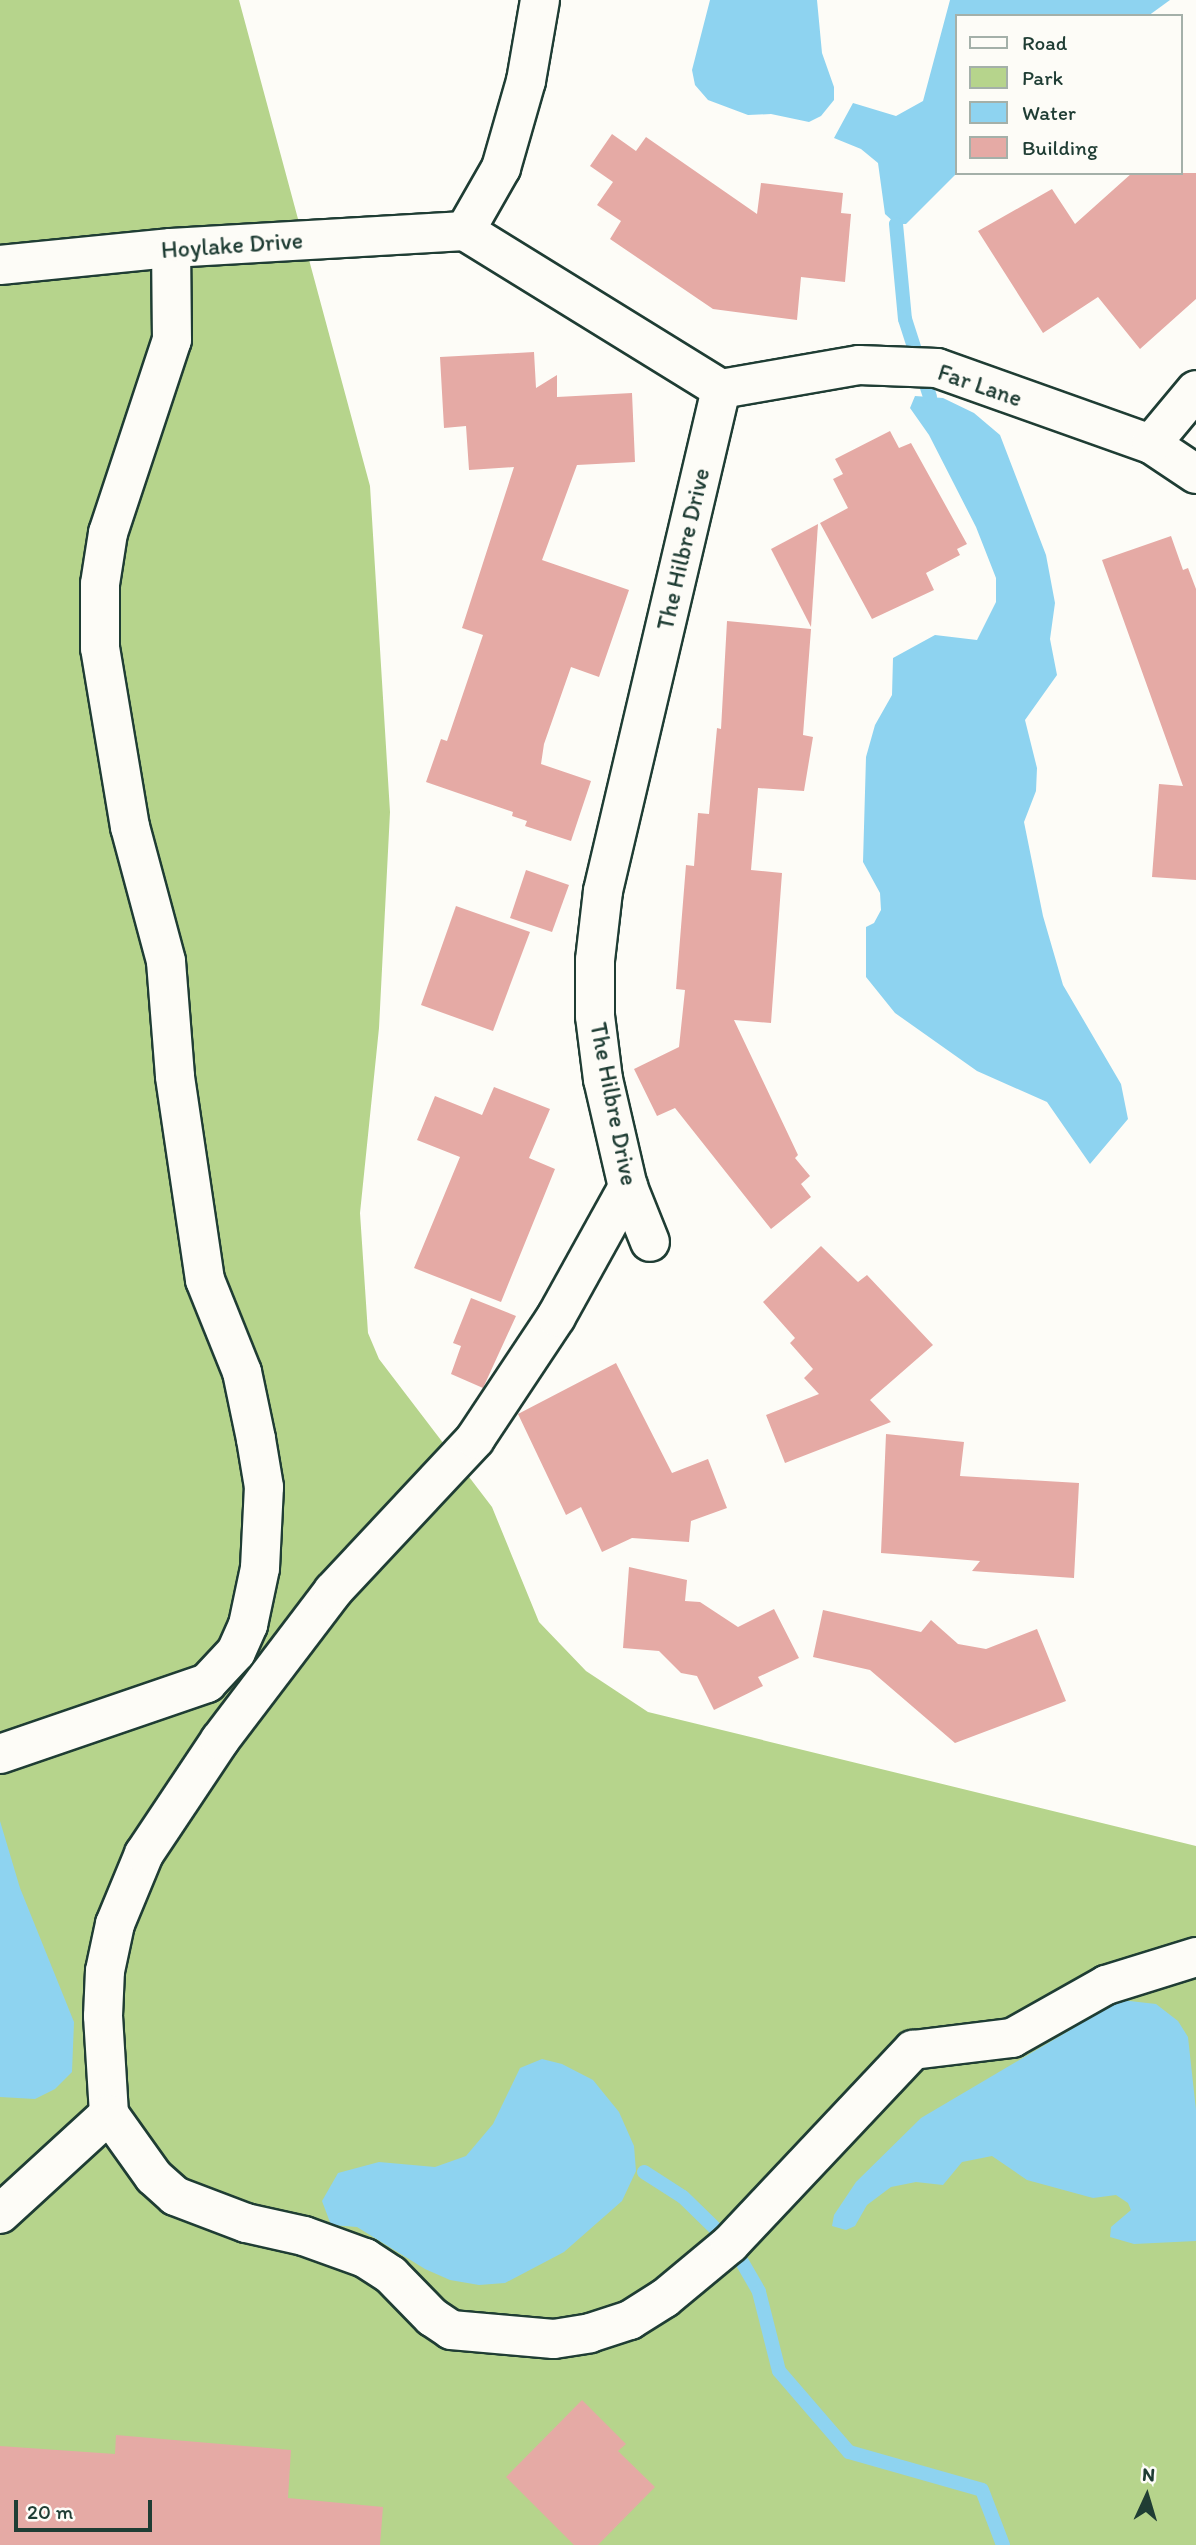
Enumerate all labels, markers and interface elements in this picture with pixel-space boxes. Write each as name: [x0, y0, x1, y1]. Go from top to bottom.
legend: [954, 14, 1182, 175]
text: Road: [1022, 30, 1067, 55]
text: Park: [1022, 65, 1063, 90]
text: Water: [1022, 100, 1076, 125]
text: Building: [1022, 135, 1098, 160]
street label: Hoylake Drive: [160, 226, 304, 264]
street label: Far Lane: [933, 357, 1027, 413]
street label: The Hilbre Drive: [650, 465, 716, 633]
street label: The Hilbre Drive: [584, 1020, 644, 1188]
north arrow: [1112, 2461, 1182, 2531]
text: N: [1141, 2463, 1156, 2486]
scale bar: [18, 2486, 156, 2530]
text: 20 m: [27, 2499, 73, 2524]

